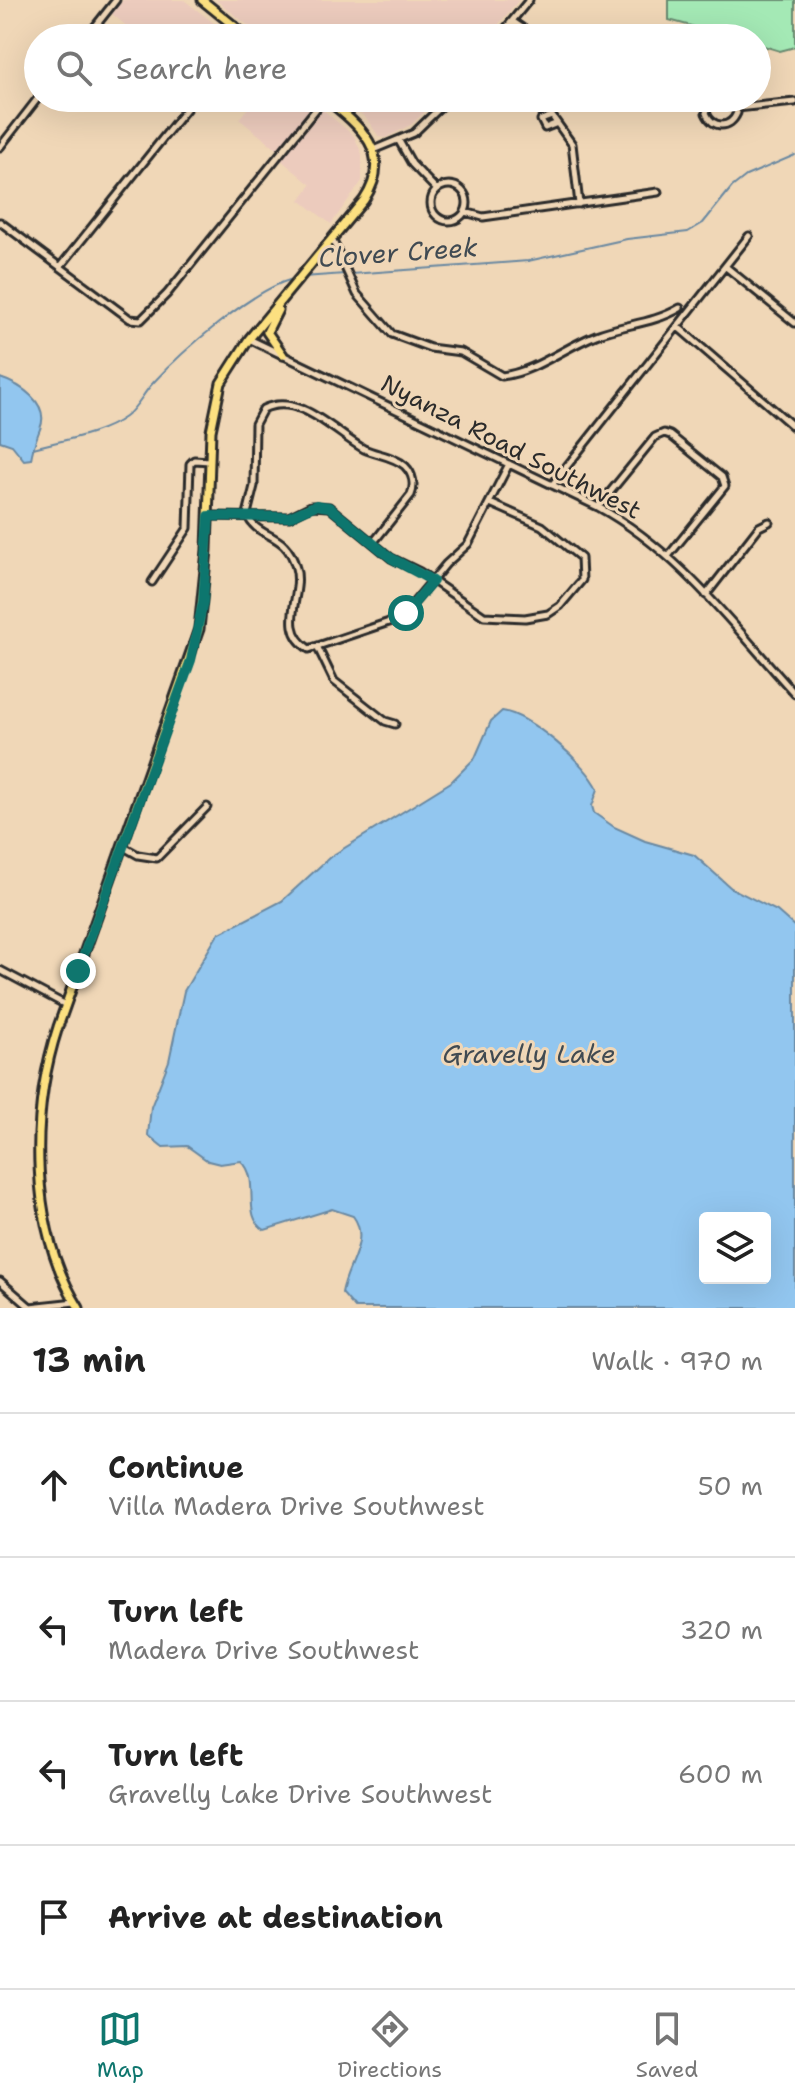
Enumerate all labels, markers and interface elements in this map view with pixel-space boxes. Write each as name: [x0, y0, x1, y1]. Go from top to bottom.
search box: [24, 24, 771, 112]
icon: search: [52, 46, 96, 90]
text: Search here: [116, 48, 287, 89]
water label: Clover Creek: [317, 229, 479, 275]
street label: Nyanza Road Southwest: [375, 367, 647, 527]
route start: [388, 595, 424, 631]
route end: [60, 953, 96, 989]
water label: Gravelly Lake: [442, 1036, 616, 1071]
map controls: [699, 1212, 771, 1284]
button: layers: [699, 1212, 771, 1284]
text: 13 min: [32, 1337, 146, 1383]
text: Walk · 970 m: [591, 1343, 763, 1378]
text: Continue: [108, 1447, 244, 1488]
icon: ahead: [32, 1463, 76, 1507]
text: 50 m: [698, 1468, 763, 1503]
text: Villa Madera Drive Southwest: [108, 1488, 485, 1523]
text: Turn left: [108, 1591, 243, 1632]
icon: left: [32, 1607, 76, 1651]
text: 320 m: [680, 1612, 763, 1647]
text: Madera Drive Southwest: [108, 1632, 419, 1667]
text: Turn left: [108, 1735, 243, 1776]
icon: left: [32, 1751, 76, 1795]
text: 600 m: [678, 1756, 763, 1791]
text: Gravelly Lake Drive Southwest: [108, 1776, 492, 1811]
icon: arrive: [32, 1895, 76, 1939]
text: Arrive at destination: [108, 1897, 443, 1938]
tab: Map: [97, 2007, 144, 2084]
tab: Directions: [337, 2007, 442, 2084]
tab: Saved: [636, 2007, 698, 2084]

